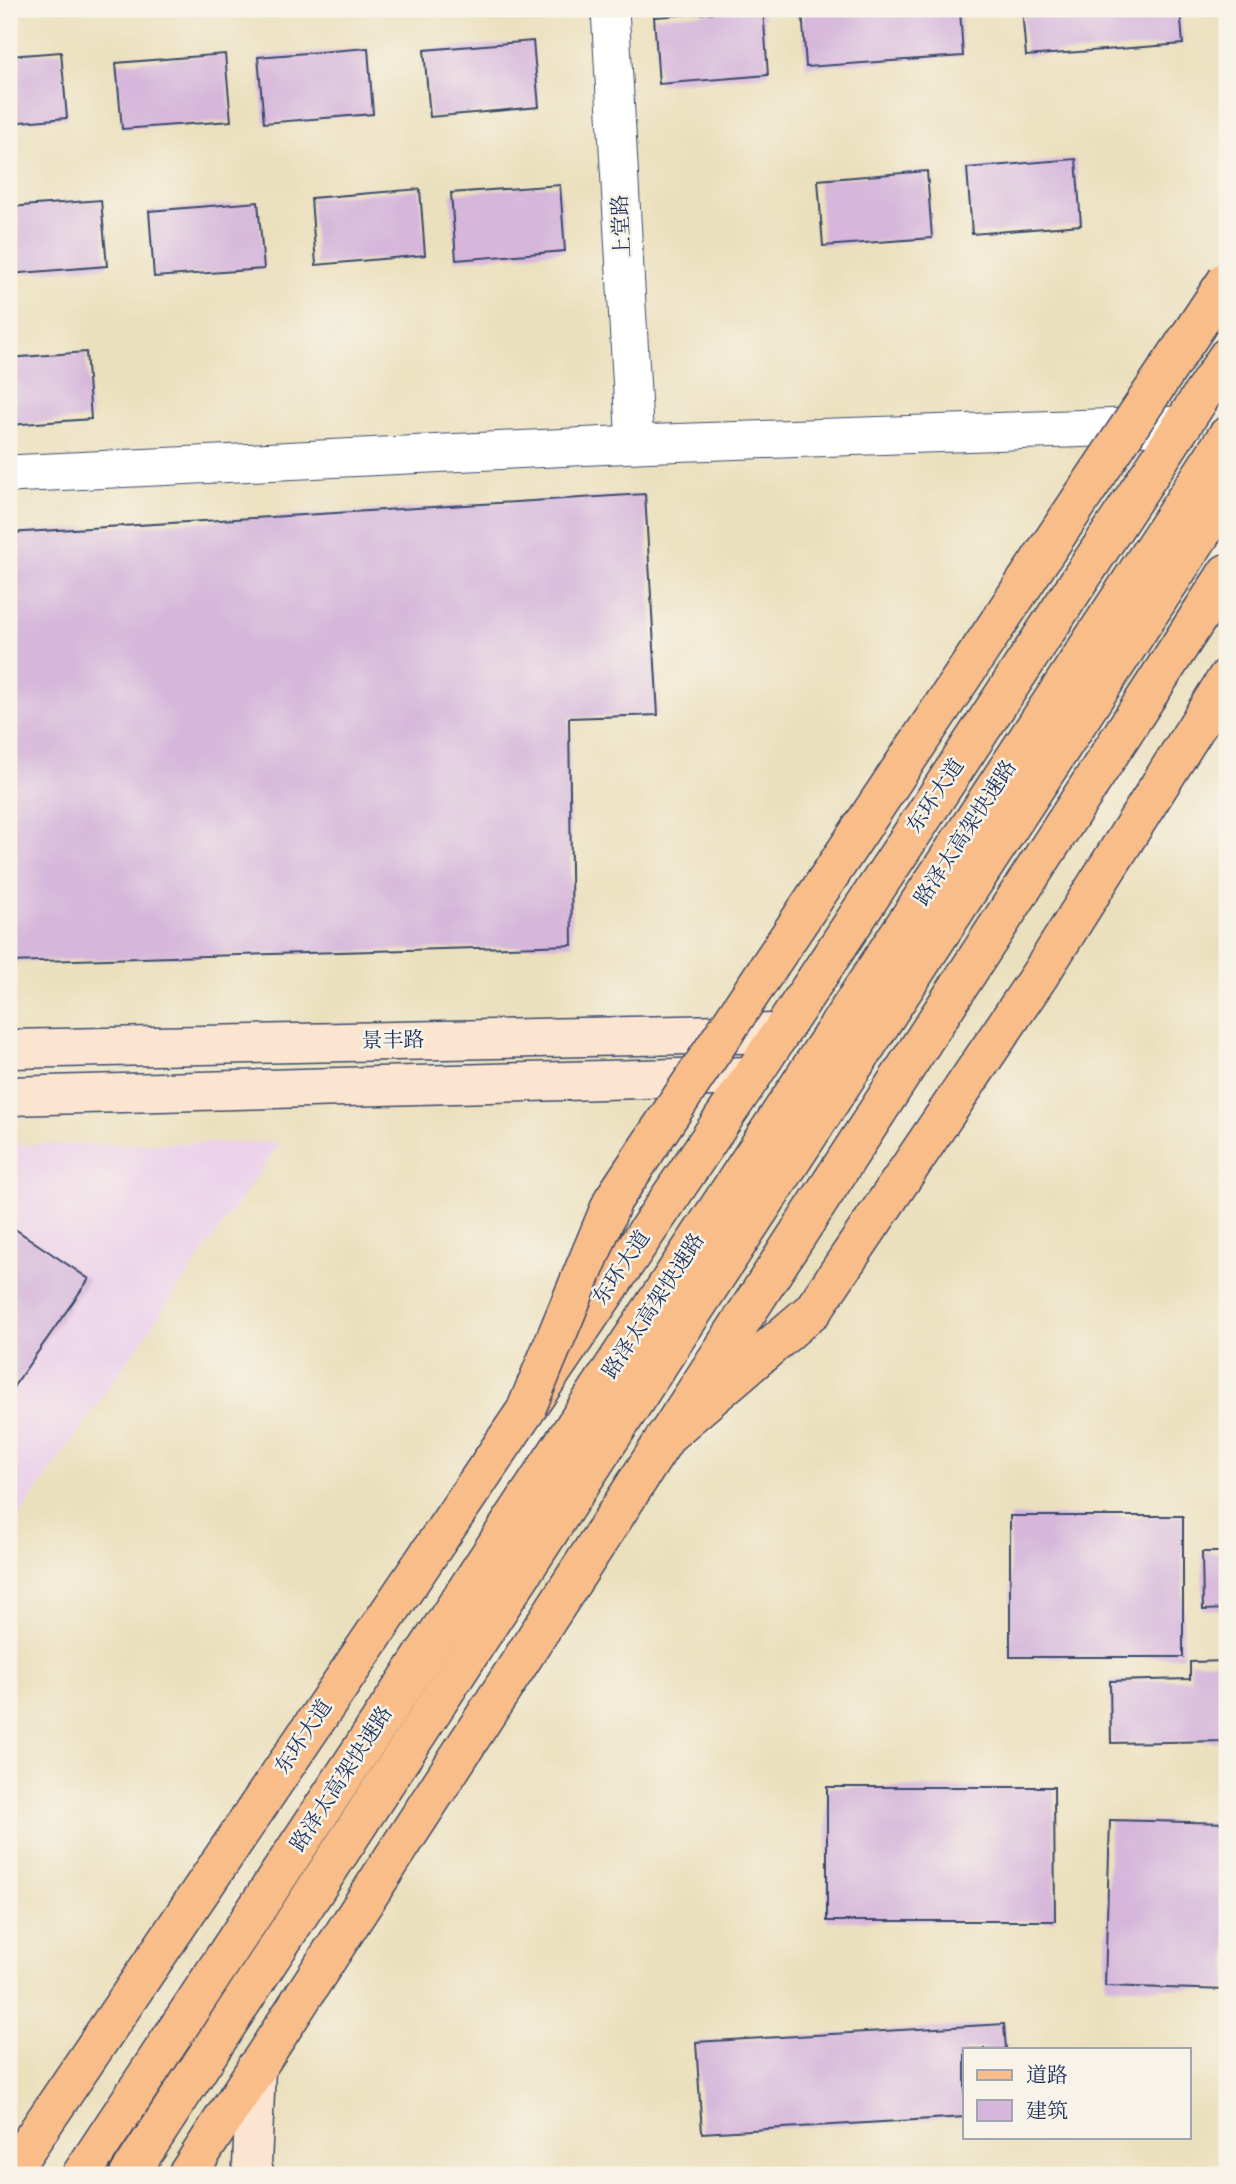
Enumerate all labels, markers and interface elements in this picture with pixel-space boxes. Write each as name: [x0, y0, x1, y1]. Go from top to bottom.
street label: 上堂路: [607, 194, 637, 258]
street label: 东环大道: [902, 754, 970, 838]
street label: 路泽太高架快速路: [909, 755, 1023, 911]
street label: 景丰路: [361, 1027, 425, 1055]
street label: 东环大道: [588, 1226, 656, 1310]
street label: 路泽太高架快速路: [597, 1228, 711, 1384]
street label: 东环大道: [270, 1695, 338, 1779]
street label: 路泽太高架快速路: [285, 1701, 399, 1857]
legend: [963, 2048, 1190, 2138]
text: 道路: [1026, 2063, 1068, 2089]
text: 建筑: [1026, 2099, 1068, 2125]

